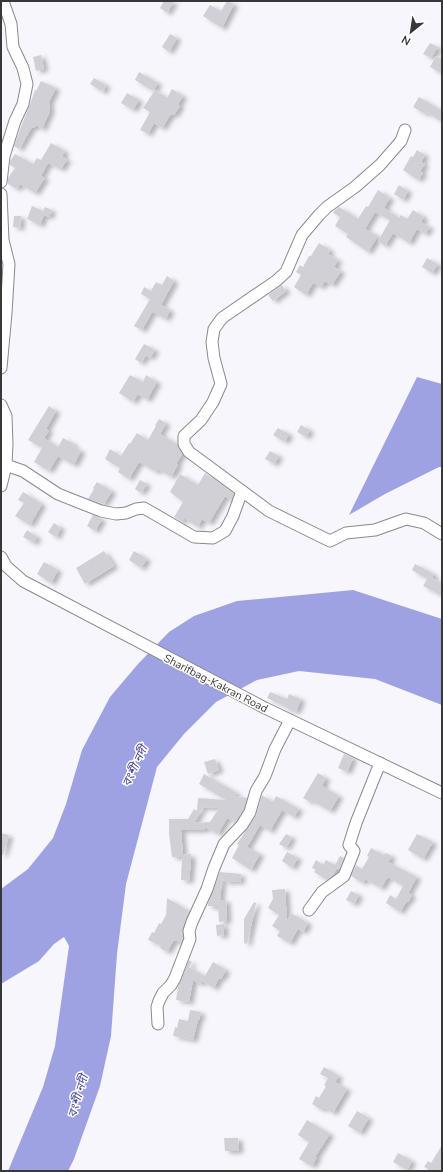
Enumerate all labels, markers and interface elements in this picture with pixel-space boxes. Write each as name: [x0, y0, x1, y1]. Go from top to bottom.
north arrow: [391, 12, 431, 52]
text: N: [399, 32, 414, 49]
street label: Sharifbag-Kakran Road: [161, 651, 270, 716]
water label: বংশী নদী: [118, 740, 153, 789]
water label: বংশী নদী: [64, 1070, 93, 1119]

